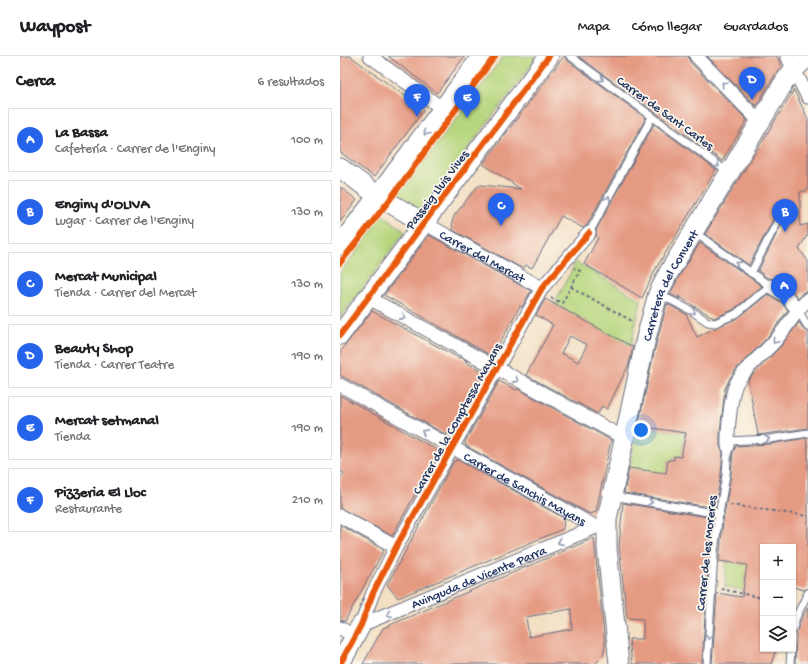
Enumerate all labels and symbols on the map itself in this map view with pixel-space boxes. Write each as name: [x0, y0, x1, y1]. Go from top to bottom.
pin: D: [739, 67, 765, 100]
one-way arrow: [597, 74, 604, 82]
street label: Carrer de Sant Carles: [613, 74, 717, 155]
one-way arrow: [721, 81, 728, 89]
pin: F: [404, 84, 430, 117]
pin: E: [454, 85, 480, 118]
one-way arrow: [423, 128, 430, 135]
street label: Passeig Lluis Vives: [403, 147, 473, 234]
one-way arrow: [713, 160, 720, 168]
pin: C: [488, 193, 514, 226]
one-way arrow: [603, 196, 610, 203]
pin: B: [772, 199, 798, 232]
street label: Carretera del Convent: [641, 226, 704, 343]
street label: Carrer del Mercat: [436, 228, 528, 288]
one-way arrow: [735, 261, 742, 269]
pin: A: [771, 273, 797, 306]
one-way arrow: [689, 307, 696, 314]
one-way arrow: [399, 312, 406, 319]
one-way arrow: [772, 336, 779, 343]
street label: Carrer de la Comptessa Mayans: [410, 340, 507, 497]
one-way arrow: [512, 375, 520, 382]
your location: [631, 420, 651, 440]
one-way arrow: [421, 430, 428, 437]
one-way arrow: [764, 435, 770, 444]
street label: Carrer de Sanchis Mayans: [460, 450, 589, 531]
street label: Carrer de les Moreres: [694, 494, 721, 612]
one-way arrow: [647, 498, 654, 506]
one-way arrow: [557, 537, 565, 545]
street label: Avinguda de Vicente Parra: [410, 543, 550, 613]
one-way arrow: [385, 609, 393, 617]
one-way arrow: [705, 634, 714, 640]

